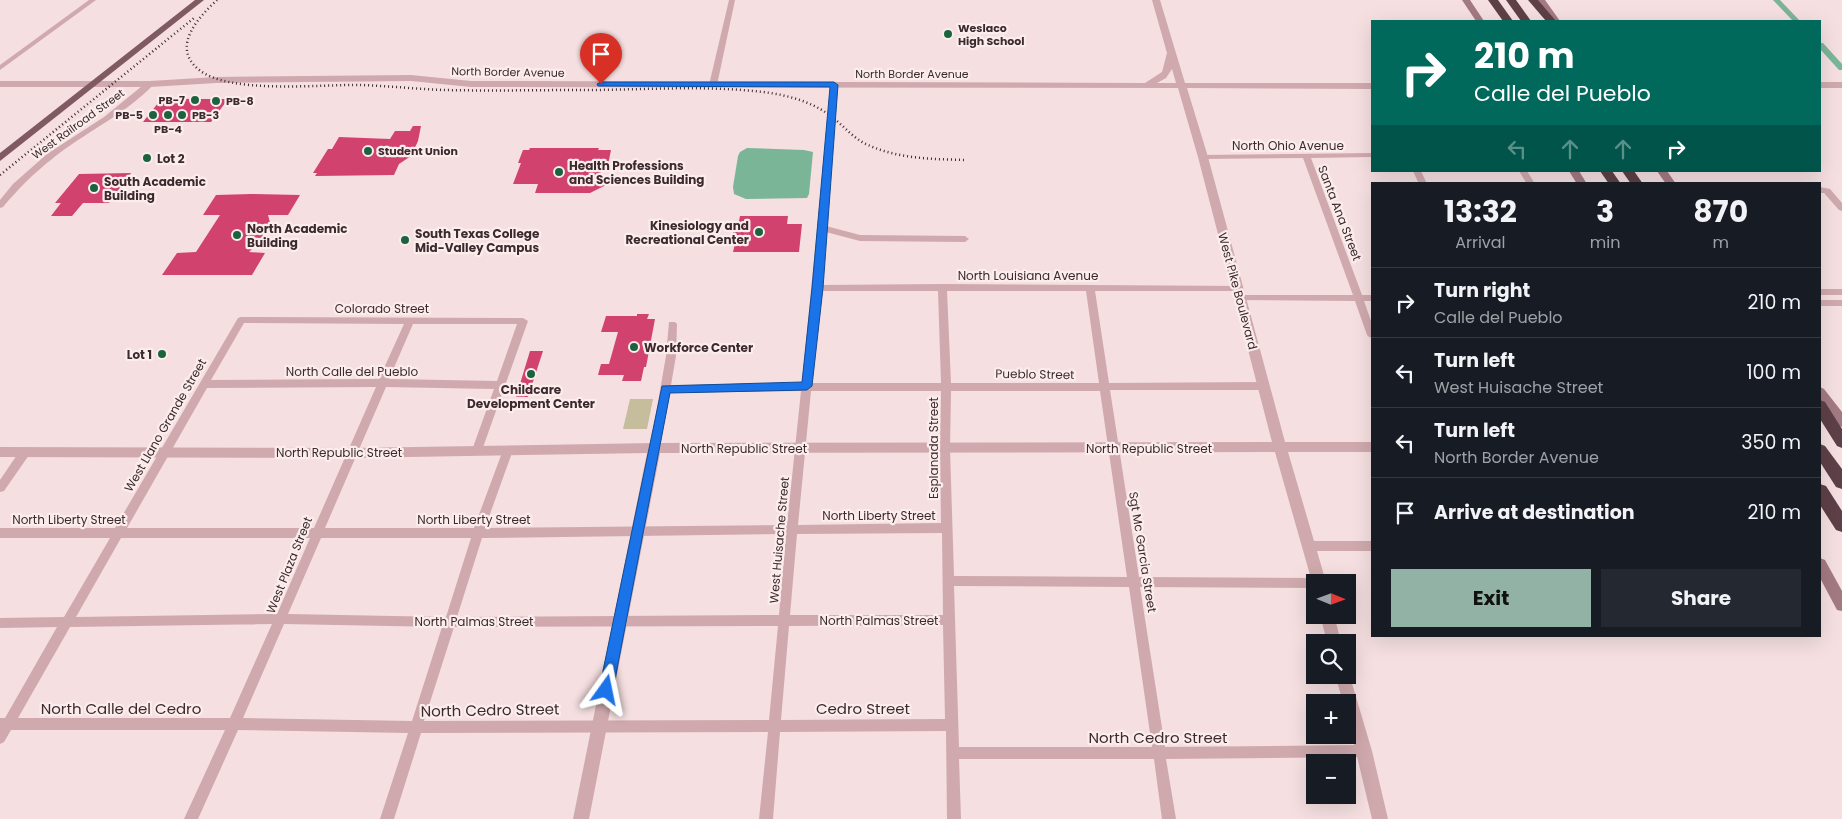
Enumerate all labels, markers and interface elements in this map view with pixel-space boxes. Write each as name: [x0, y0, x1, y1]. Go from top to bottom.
place label: Weslaco High School: [958, 20, 1025, 49]
marker: Weslaco High School: [942, 28, 954, 40]
text: 210 m: [1474, 31, 1574, 80]
pin: [580, 33, 622, 84]
icon: arrive: [587, 40, 615, 68]
icon: right: [1391, 40, 1456, 105]
street label: North Border Avenue: [451, 63, 565, 81]
street label: North Border Avenue: [855, 66, 969, 82]
text: Calle del Pueblo: [1474, 78, 1651, 109]
street label: West Railroad Street: [28, 85, 128, 163]
place label: PB-7: [159, 92, 185, 108]
place label: PB-8: [226, 93, 254, 109]
marker: PB-7: [189, 94, 201, 106]
marker: PB-8: [210, 95, 222, 107]
place label: PB-5: [115, 107, 143, 123]
place label: PB-3: [192, 107, 219, 123]
marker: PB-5: [147, 109, 159, 121]
marker: PB-4: [162, 109, 174, 121]
marker: PB-3: [176, 109, 188, 121]
place label: PB-4: [154, 121, 183, 137]
icon: left: [1503, 135, 1531, 163]
icon: ahead: [1556, 135, 1584, 163]
icon: ahead: [1609, 135, 1637, 163]
icon: right: [1662, 135, 1690, 163]
street label: North Ohio Avenue: [1232, 137, 1344, 154]
place label: Student Union: [378, 143, 458, 159]
marker: Student Union: [362, 145, 374, 157]
place label: Lot 2: [157, 150, 185, 167]
marker: Lot 2: [141, 152, 153, 164]
place label: Health Professions and Sciences Building: [569, 157, 704, 188]
street label: Santa Ana Street: [1314, 163, 1366, 263]
marker: Health Professions and Sciences Building: [553, 166, 565, 178]
place label: South Academic Building: [104, 173, 206, 204]
marker: South Academic Building: [88, 182, 100, 194]
text: 13:32: [1444, 190, 1517, 233]
text: 3: [1596, 190, 1614, 233]
text: 870: [1693, 190, 1748, 233]
place label: Kinesiology and Recreational Center: [625, 217, 749, 248]
place label: North Academic Building: [247, 220, 348, 251]
place label: South Texas College Mid-Valley Campus: [415, 225, 540, 256]
marker: Kinesiology and Recreational Center: [753, 226, 765, 238]
marker: North Academic Building: [231, 229, 243, 241]
street label: West Pike Boulevard: [1214, 231, 1262, 351]
text: Arrival: [1455, 231, 1506, 254]
text: min: [1590, 231, 1620, 254]
text: m: [1712, 231, 1729, 254]
marker: South Texas College Mid-Valley Campus: [399, 234, 411, 246]
street label: North Louisiana Avenue: [958, 267, 1098, 284]
text: Turn right: [1434, 277, 1530, 304]
icon: right: [1391, 289, 1419, 317]
text: 210 m: [1747, 289, 1801, 316]
street label: Colorado Street: [335, 300, 429, 317]
text: Calle del Pueblo: [1434, 306, 1563, 329]
place label: Workforce Center: [644, 339, 753, 356]
marker: Workforce Center: [628, 341, 640, 353]
place label: Lot 1: [127, 346, 152, 363]
text: Turn left: [1434, 347, 1515, 374]
marker: Lot 1: [156, 348, 168, 360]
street label: West Llano Grande Street: [120, 355, 210, 495]
icon: left: [1391, 359, 1419, 387]
text: 100 m: [1746, 359, 1801, 386]
street label: North Calle del Pueblo: [286, 363, 418, 380]
street label: Pueblo Street: [995, 365, 1075, 383]
marker: Childcare Development Center: [525, 368, 537, 380]
text: West Huisache Street: [1434, 376, 1603, 399]
place label: Childcare Development Center: [467, 381, 595, 412]
street label: Esplanada Street: [925, 397, 942, 499]
text: Turn left: [1434, 417, 1515, 444]
icon: left: [1391, 429, 1419, 457]
text: 350 m: [1741, 429, 1801, 456]
street label: North Republic Street: [681, 440, 807, 457]
street label: North Republic Street: [1086, 440, 1212, 457]
street label: North Republic Street: [276, 444, 402, 461]
text: North Border Avenue: [1434, 446, 1599, 469]
street label: West Huisache Street: [765, 476, 793, 604]
street label: Sgt Mc Garcia Street: [1125, 490, 1161, 614]
icon: arrive: [1391, 499, 1419, 527]
text: Arrive at destination: [1434, 499, 1635, 526]
text: 210 m: [1747, 499, 1801, 526]
street label: North Liberty Street: [822, 507, 936, 524]
street label: North Liberty Street: [12, 511, 126, 528]
street label: North Liberty Street: [417, 511, 531, 528]
street label: West Plaza Street: [262, 514, 316, 616]
button: Exit: [1391, 569, 1591, 627]
button: Share: [1601, 569, 1801, 627]
north arrow: [1306, 574, 1356, 624]
map controls: [1306, 574, 1356, 804]
street label: North Palmas Street: [820, 612, 938, 629]
street label: North Palmas Street: [415, 613, 533, 630]
button: search: [1306, 634, 1356, 684]
position arrow: [579, 663, 631, 715]
button: +: [1306, 694, 1356, 744]
street label: North Calle del Cedro: [41, 698, 201, 719]
street label: North Cedro Street: [420, 698, 560, 722]
street label: Cedro Street: [816, 698, 910, 719]
street label: North Cedro Street: [1089, 727, 1227, 748]
button: −: [1306, 754, 1356, 804]

